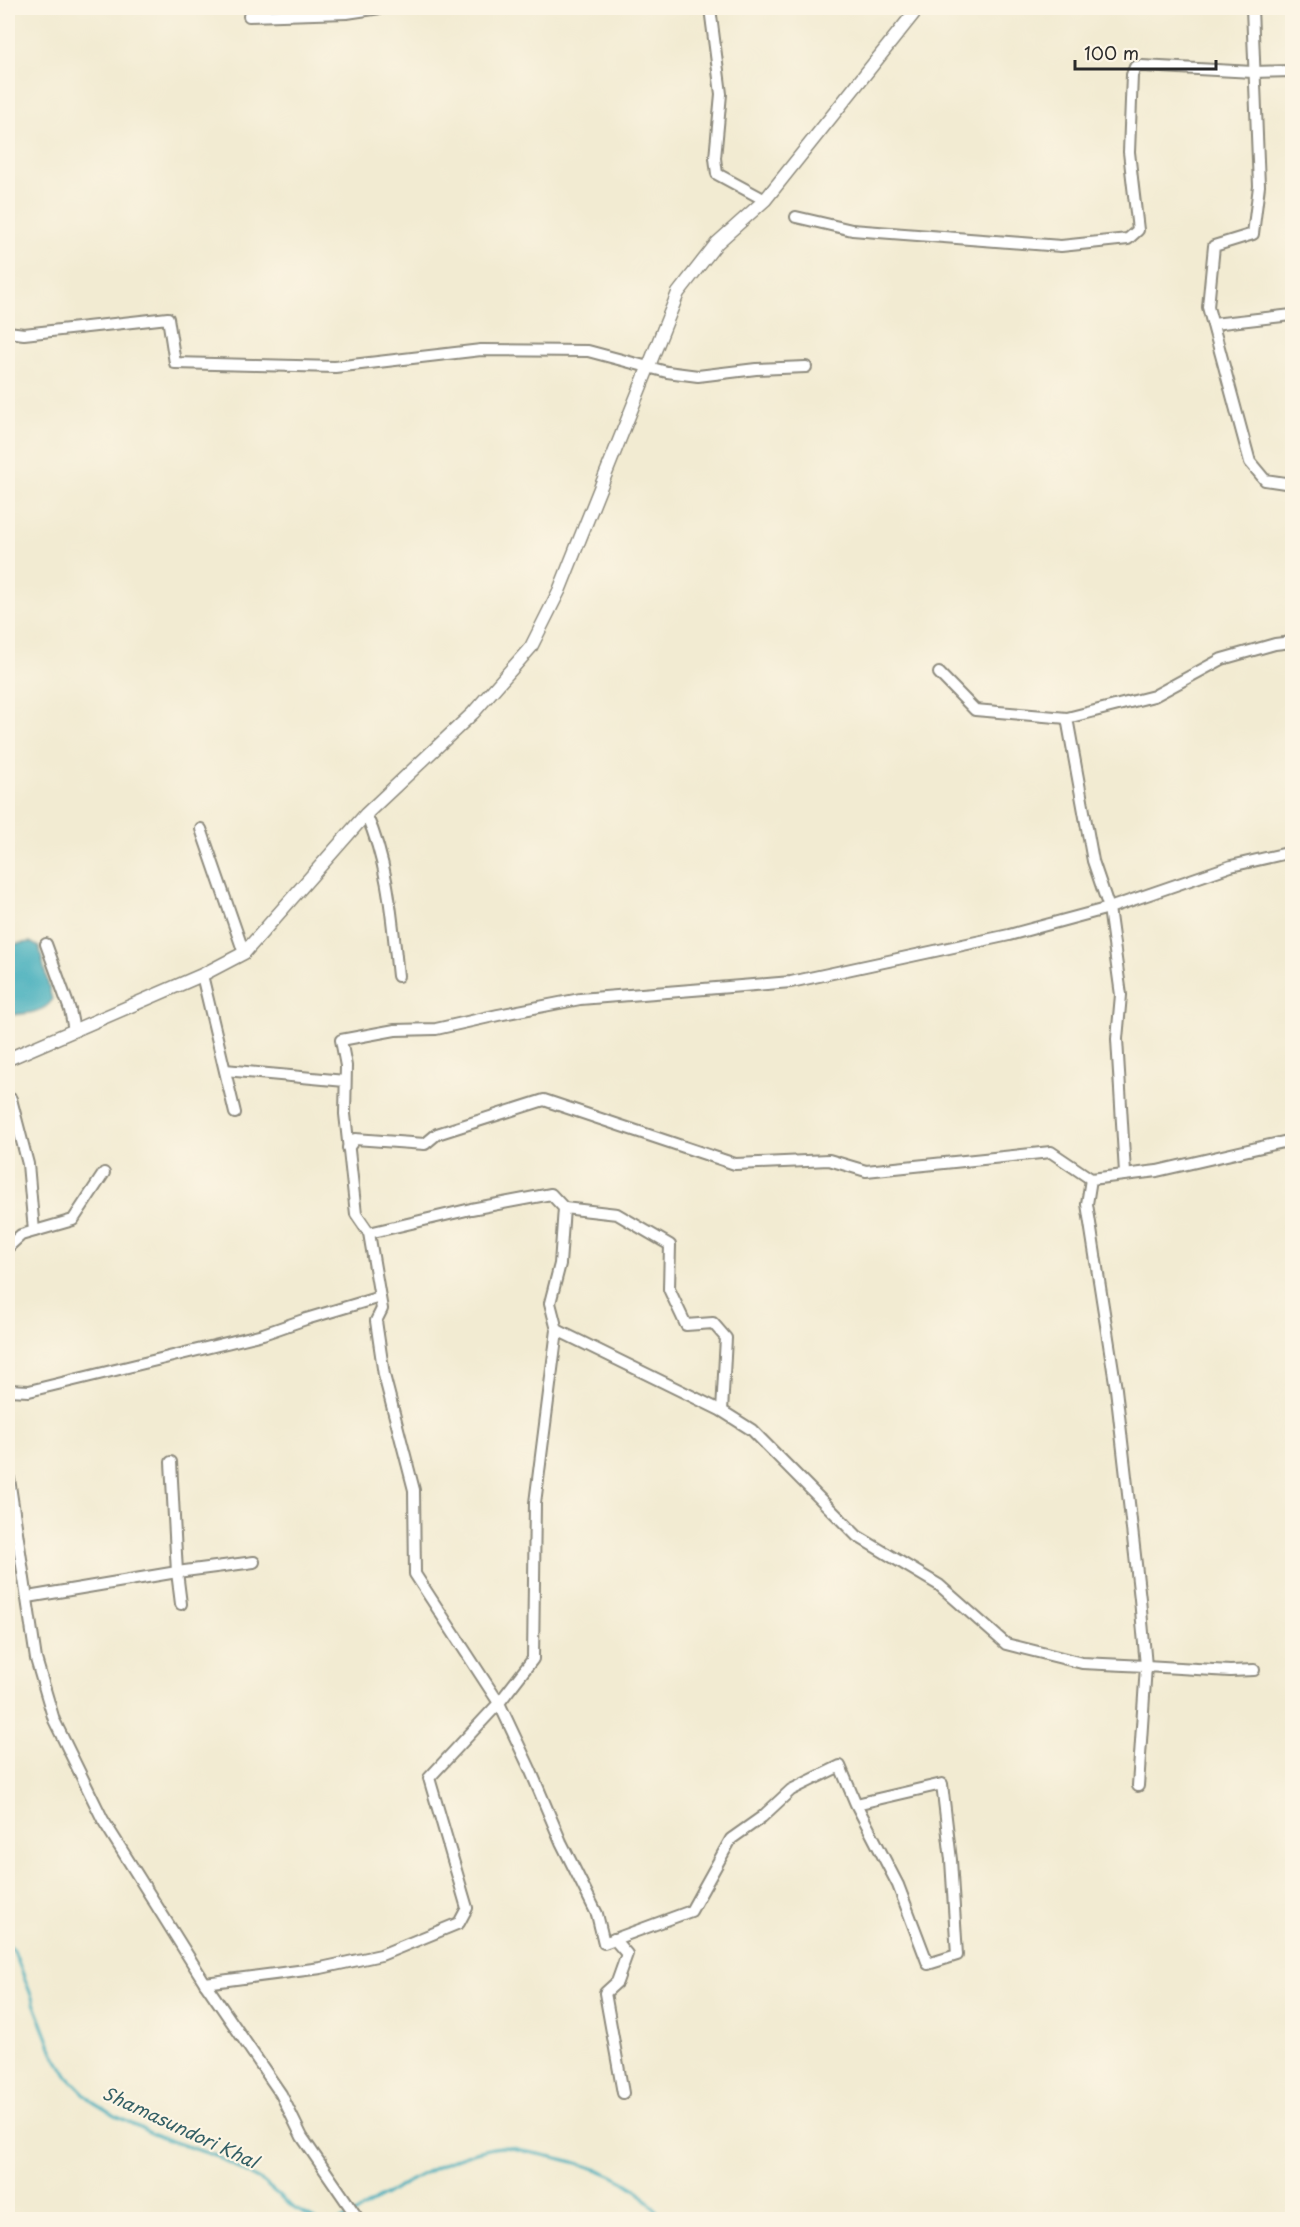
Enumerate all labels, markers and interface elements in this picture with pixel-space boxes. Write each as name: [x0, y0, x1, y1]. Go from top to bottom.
scale bar: [1075, 33, 1216, 71]
text: 100 m: [1084, 39, 1139, 66]
water label: Shamasundori Khal: [99, 2079, 265, 2176]

